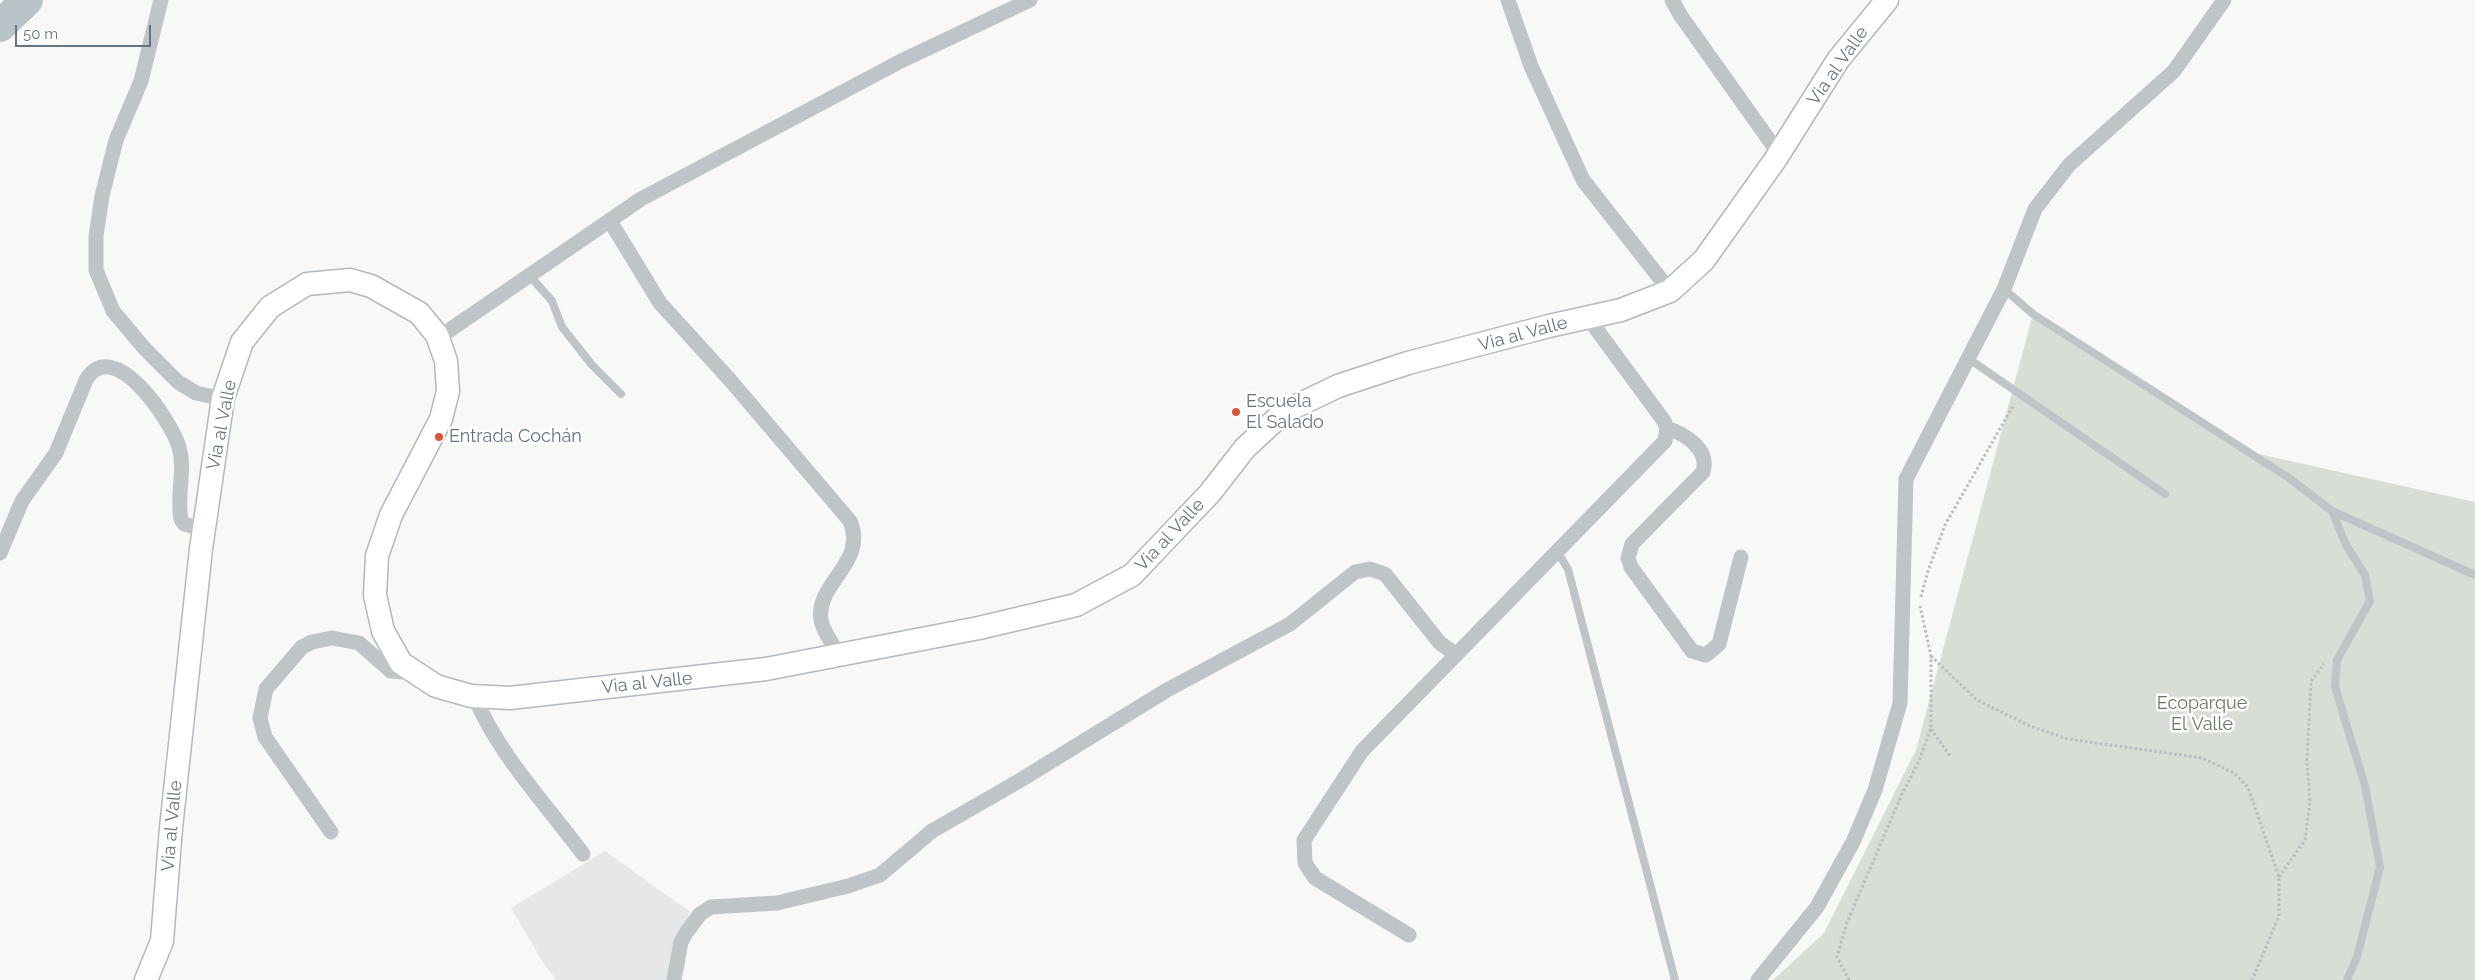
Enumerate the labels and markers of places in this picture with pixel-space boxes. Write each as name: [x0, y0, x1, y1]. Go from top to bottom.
place label: Escuela El Salado: [1246, 391, 1324, 434]
marker: Escuela El Salado: [1230, 406, 1242, 418]
place label: Entrada Cochán: [449, 426, 582, 448]
marker: Entrada Cochán: [433, 431, 445, 443]

